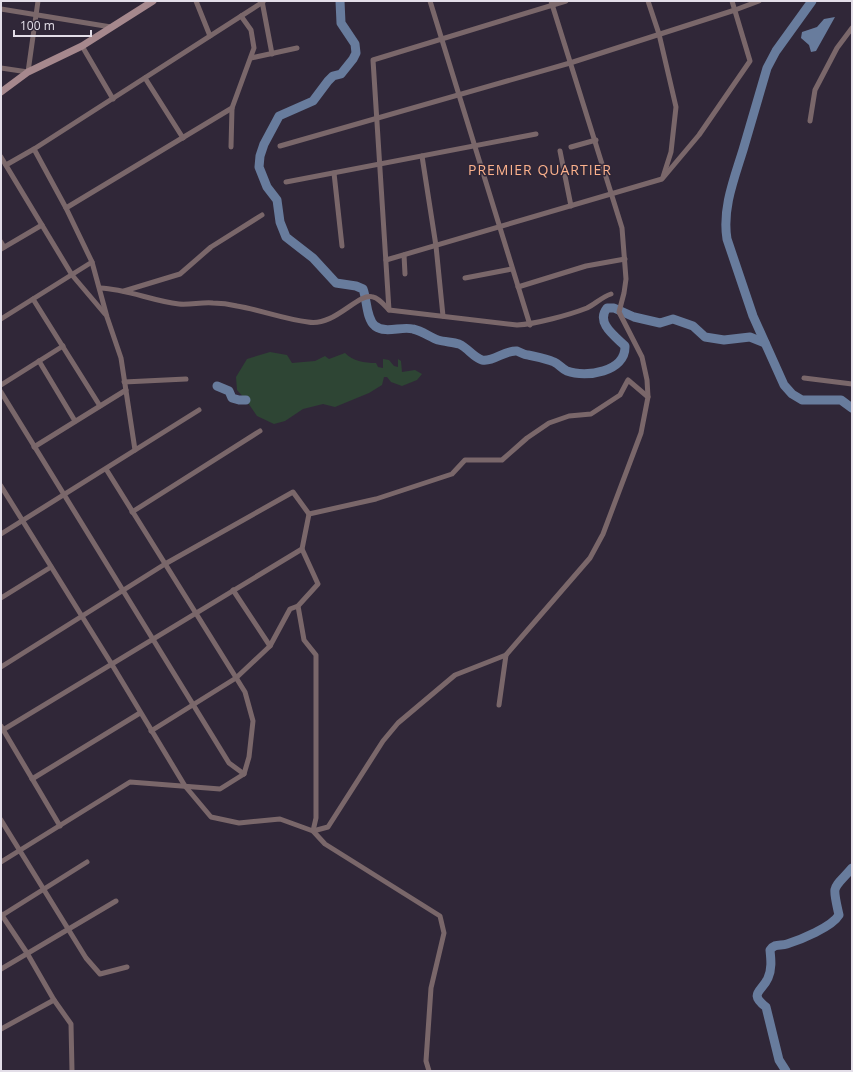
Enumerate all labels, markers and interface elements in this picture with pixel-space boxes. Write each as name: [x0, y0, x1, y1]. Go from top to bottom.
scale bar: [14, 12, 91, 38]
text: 100 m: [20, 17, 55, 34]
district label: PREMIER QUARTIER: [468, 160, 612, 179]

